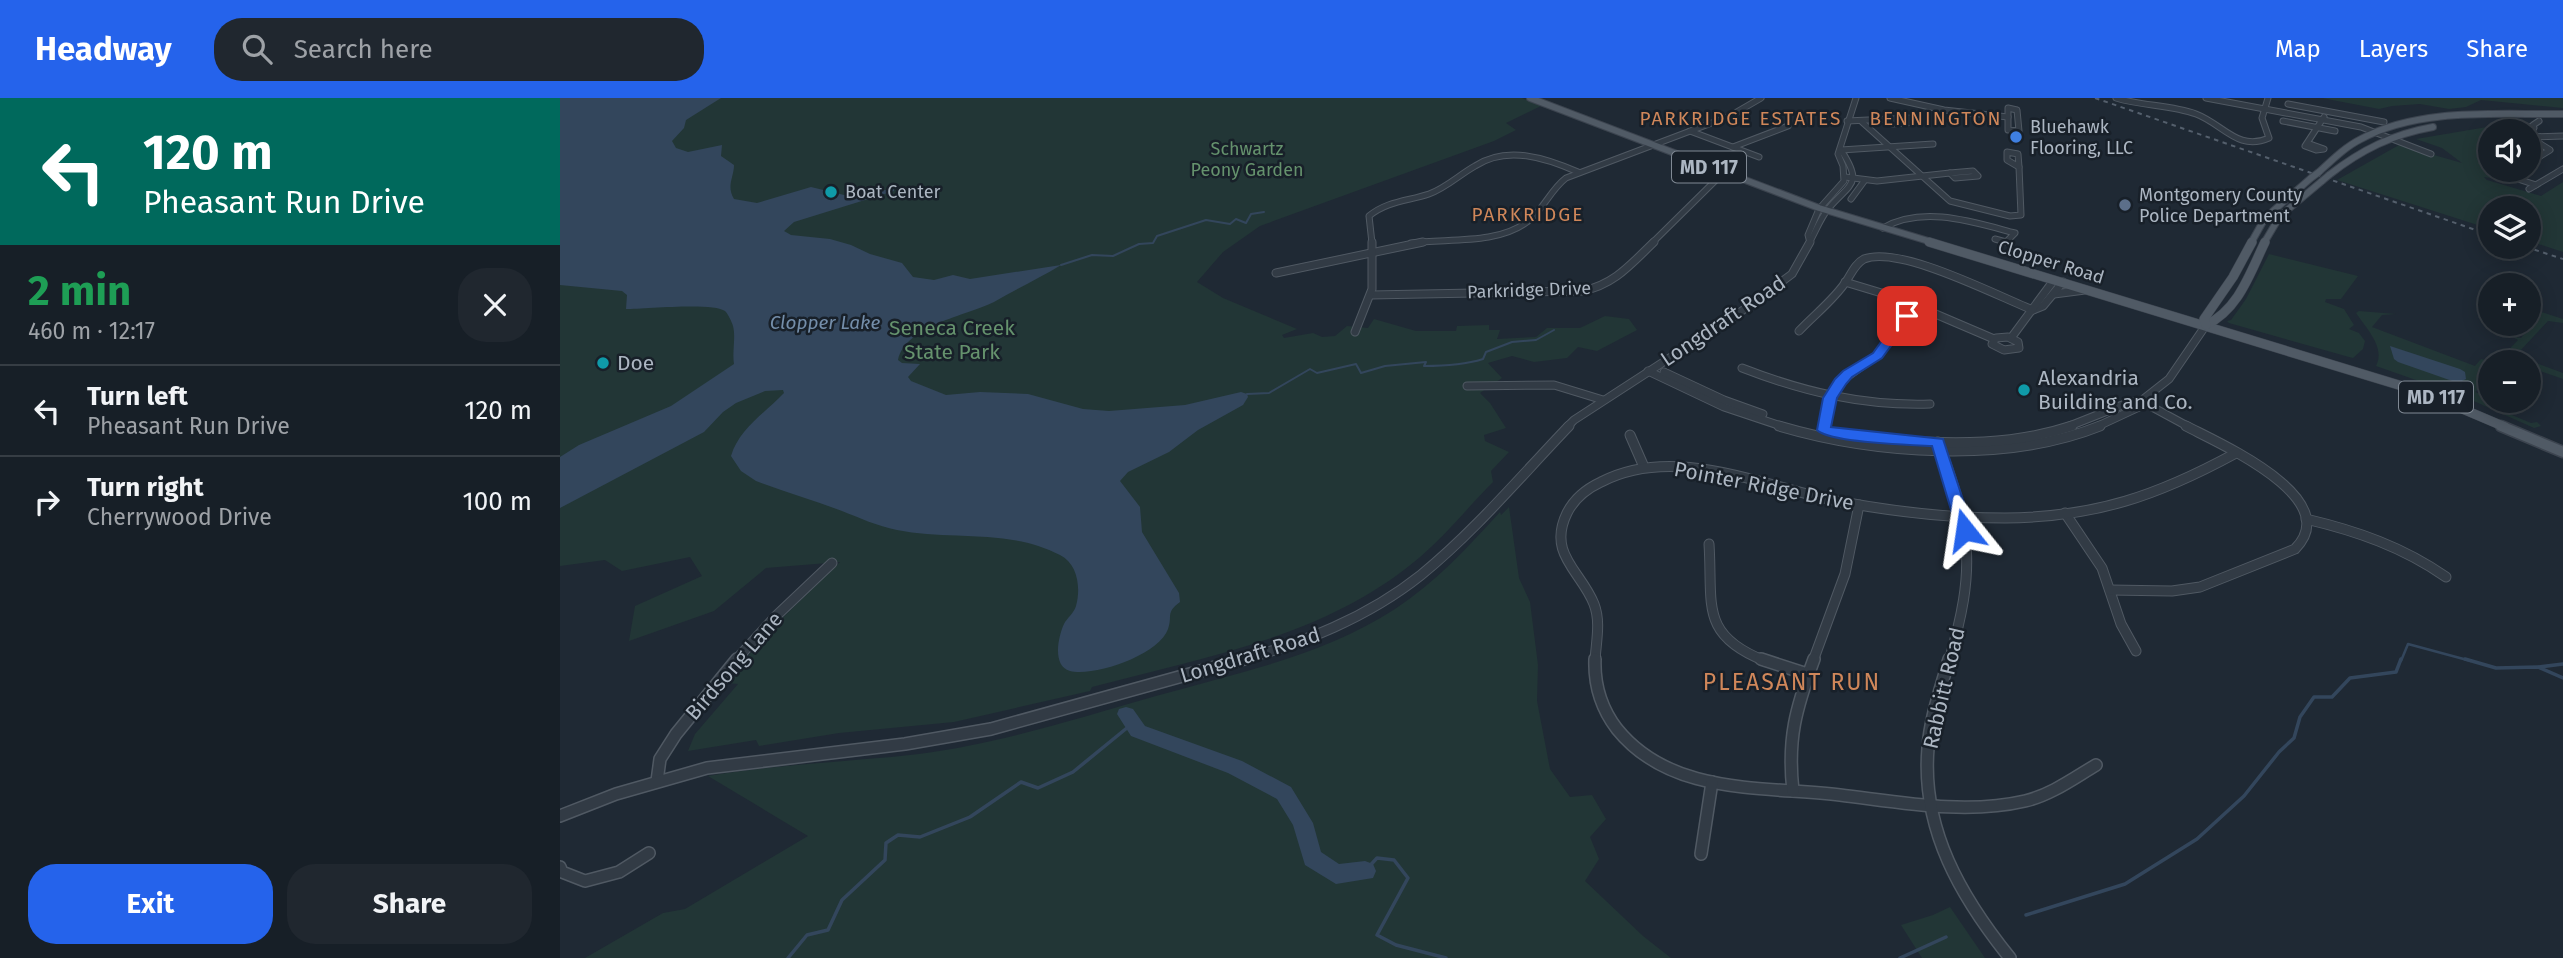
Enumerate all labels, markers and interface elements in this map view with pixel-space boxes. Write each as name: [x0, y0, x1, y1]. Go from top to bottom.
search box: [214, 18, 704, 81]
text: Headway: [35, 29, 172, 69]
icon: search: [238, 30, 276, 68]
text: Search here: [294, 34, 433, 65]
text: Map: [2275, 35, 2321, 63]
text: Layers: [2359, 35, 2428, 63]
text: Share: [2466, 35, 2528, 63]
district label: PARKRIDGE ESTATES: [1640, 107, 1842, 130]
district label: BENNINGTON: [1869, 107, 2003, 130]
place label: Bluehawk Flooring, LLC: [2030, 116, 2133, 159]
map controls: [2478, 119, 2541, 413]
button: sound: [2478, 119, 2541, 182]
text: 120 m: [143, 123, 273, 182]
icon: left: [28, 126, 119, 217]
marker: Bluehawk Flooring, LLC: [2008, 129, 2024, 145]
park label: Schwartz Peony Garden: [1191, 138, 1303, 181]
road number: MD 117: [1672, 152, 1746, 183]
place label: Boat Center: [845, 181, 940, 203]
text: Pheasant Run Drive: [143, 183, 425, 221]
marker: Boat Center: [823, 184, 839, 200]
place label: Montgomery County Police Department: [2139, 184, 2302, 227]
button: layers: [2478, 196, 2541, 259]
marker: Montgomery County Police Department: [2117, 197, 2133, 213]
district label: PARKRIDGE: [1472, 203, 1584, 226]
street label: Clopper Road: [1995, 235, 2107, 289]
text: 2 min: [28, 266, 131, 316]
button: close: [458, 268, 532, 342]
street label: Longdraft Road: [1656, 270, 1790, 372]
button: +: [2478, 273, 2541, 336]
street label: Parkridge Drive: [1467, 277, 1591, 303]
pin: [1877, 286, 1937, 346]
icon: arrive: [1888, 297, 1926, 335]
water label: Clopper Lake: [770, 311, 880, 334]
park label: Seneca Creek State Park: [889, 315, 1015, 365]
text: 460 m · 12:17: [28, 317, 155, 345]
place label: Doe: [617, 350, 654, 376]
button: −: [2478, 350, 2541, 413]
marker: Doe: [595, 355, 611, 371]
place label: Alexandria Building and Co.: [2038, 365, 2193, 415]
text: Turn left: [87, 381, 188, 412]
marker: Alexandria Building and Co.: [2016, 382, 2032, 398]
road number: MD 117: [2399, 382, 2473, 412]
icon: left: [28, 392, 66, 430]
text: 120 m: [464, 395, 532, 426]
text: Pheasant Run Drive: [87, 412, 290, 440]
street label: Pointer Ridge Drive: [1672, 456, 1856, 516]
text: Turn right: [87, 472, 204, 503]
icon: right: [28, 483, 66, 521]
text: 100 m: [463, 486, 532, 517]
position arrow: [1928, 493, 2002, 567]
text: Cherrywood Drive: [87, 503, 272, 531]
street label: Birdsong Lane: [680, 607, 788, 725]
street label: Longdraft Road: [1177, 621, 1323, 689]
street label: Rabbitt Road: [1917, 625, 1971, 751]
district label: PLEASANT RUN: [1703, 668, 1881, 696]
button: Exit: [28, 864, 273, 944]
button: Share: [287, 864, 532, 944]

